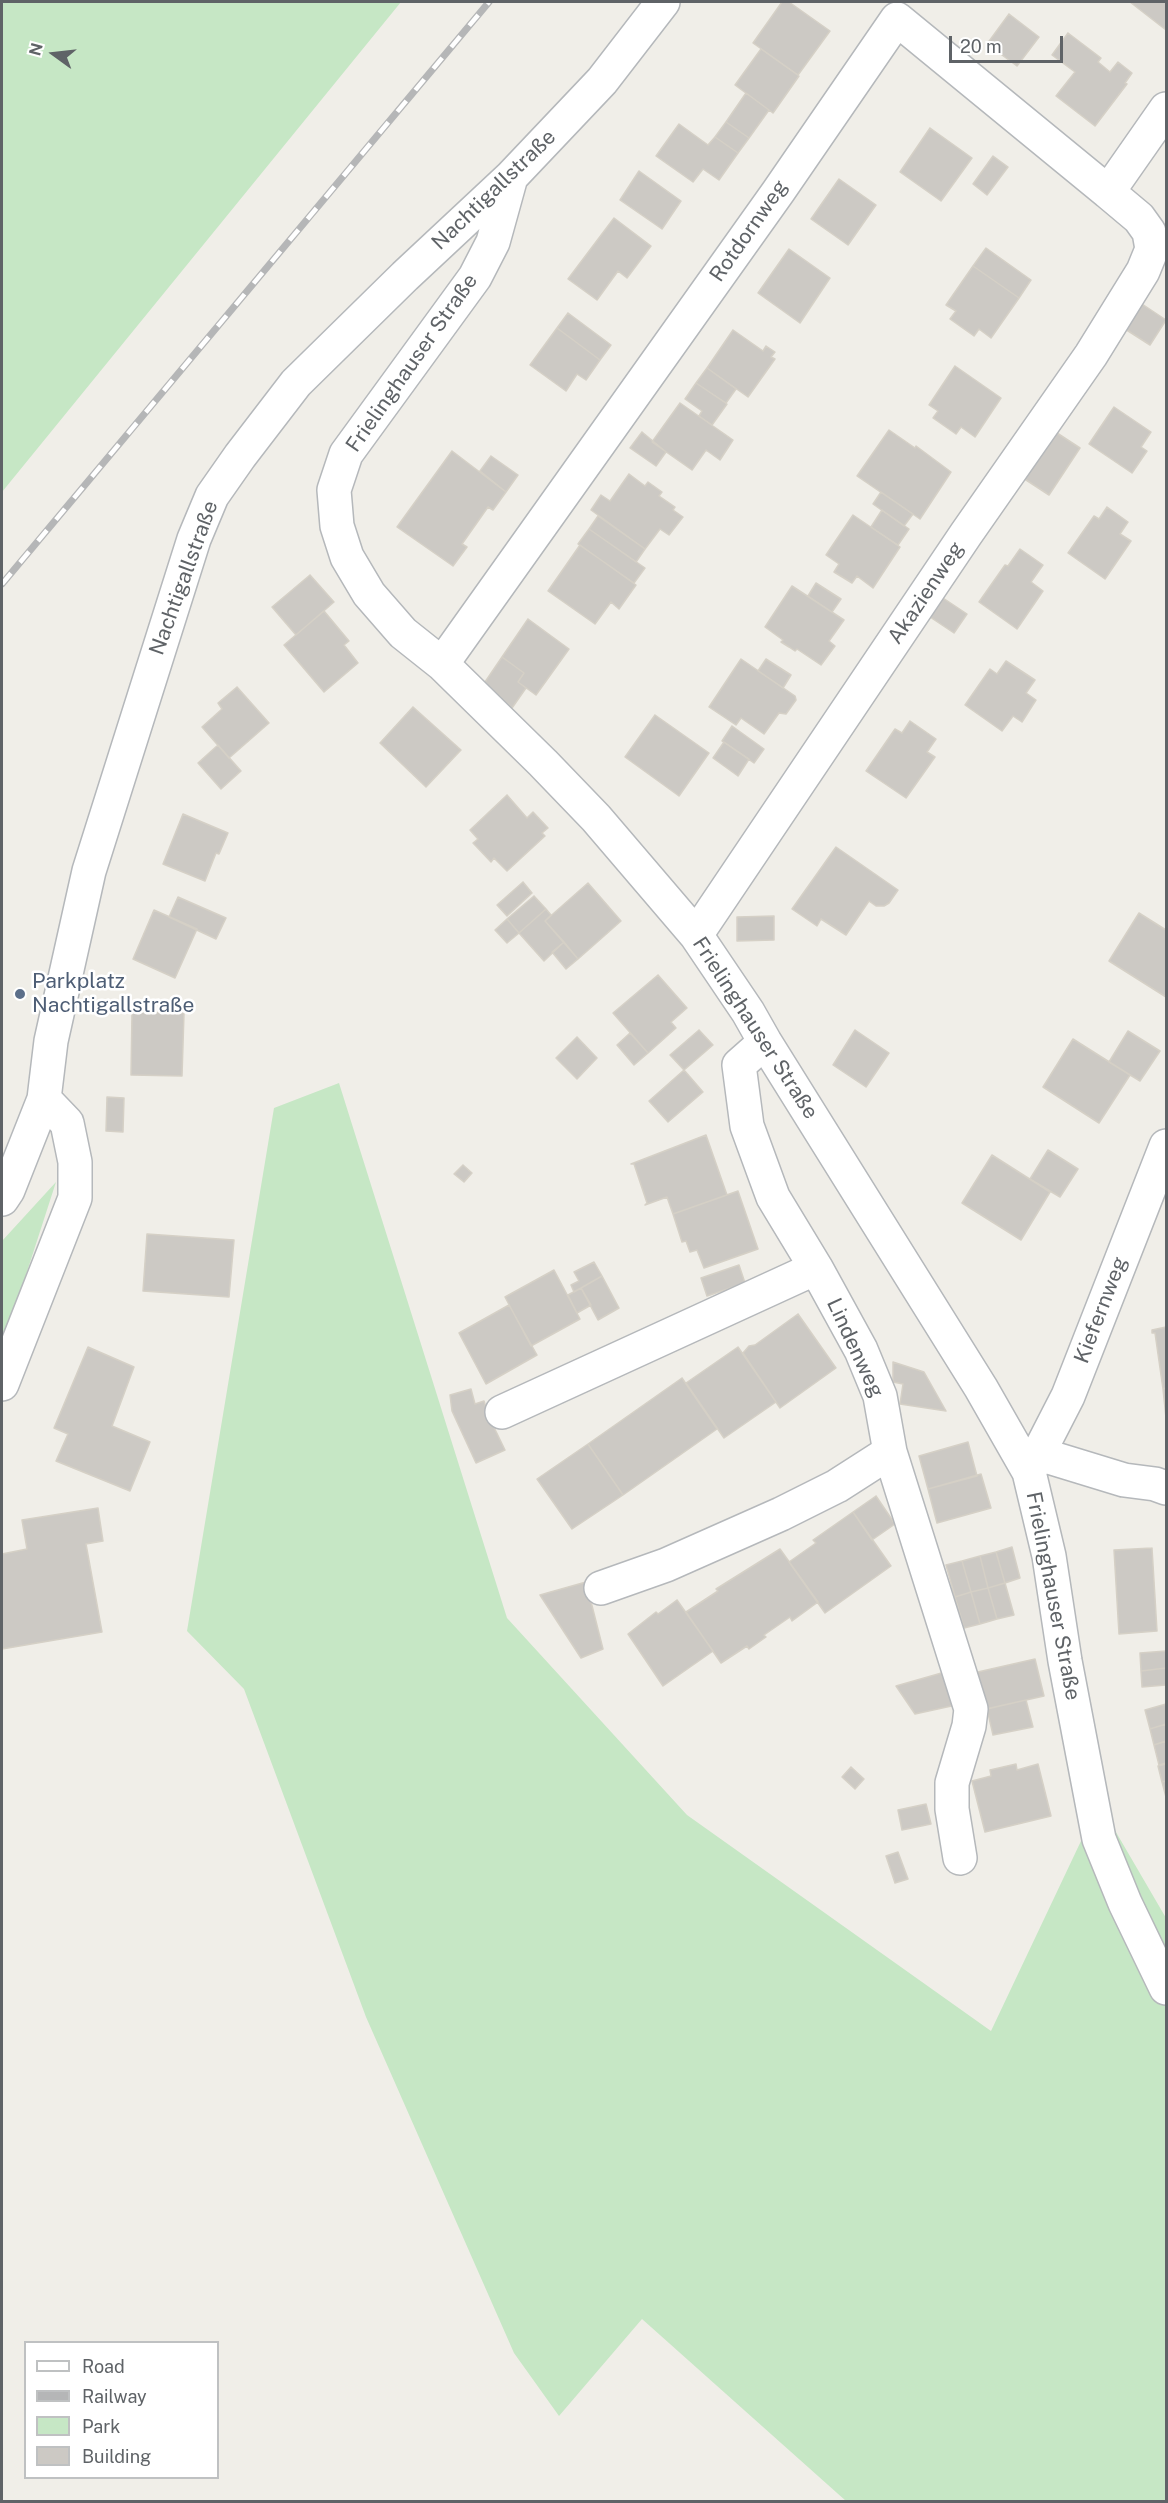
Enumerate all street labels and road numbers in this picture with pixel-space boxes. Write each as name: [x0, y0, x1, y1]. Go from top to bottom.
street label: Nachtigallstraße: [427, 125, 561, 255]
street label: Rotdornweg: [705, 175, 793, 287]
street label: Frielinghauser Straße: [341, 269, 483, 457]
street label: Nachtigallstraße: [144, 497, 224, 659]
street label: Akazienweg: [883, 537, 969, 649]
street label: Frielinghauser Straße: [687, 932, 823, 1124]
street label: Kiefernweg: [1069, 1253, 1133, 1367]
street label: Lindenweg: [821, 1294, 889, 1402]
street label: Frielinghauser Straße: [1020, 1490, 1086, 1702]

